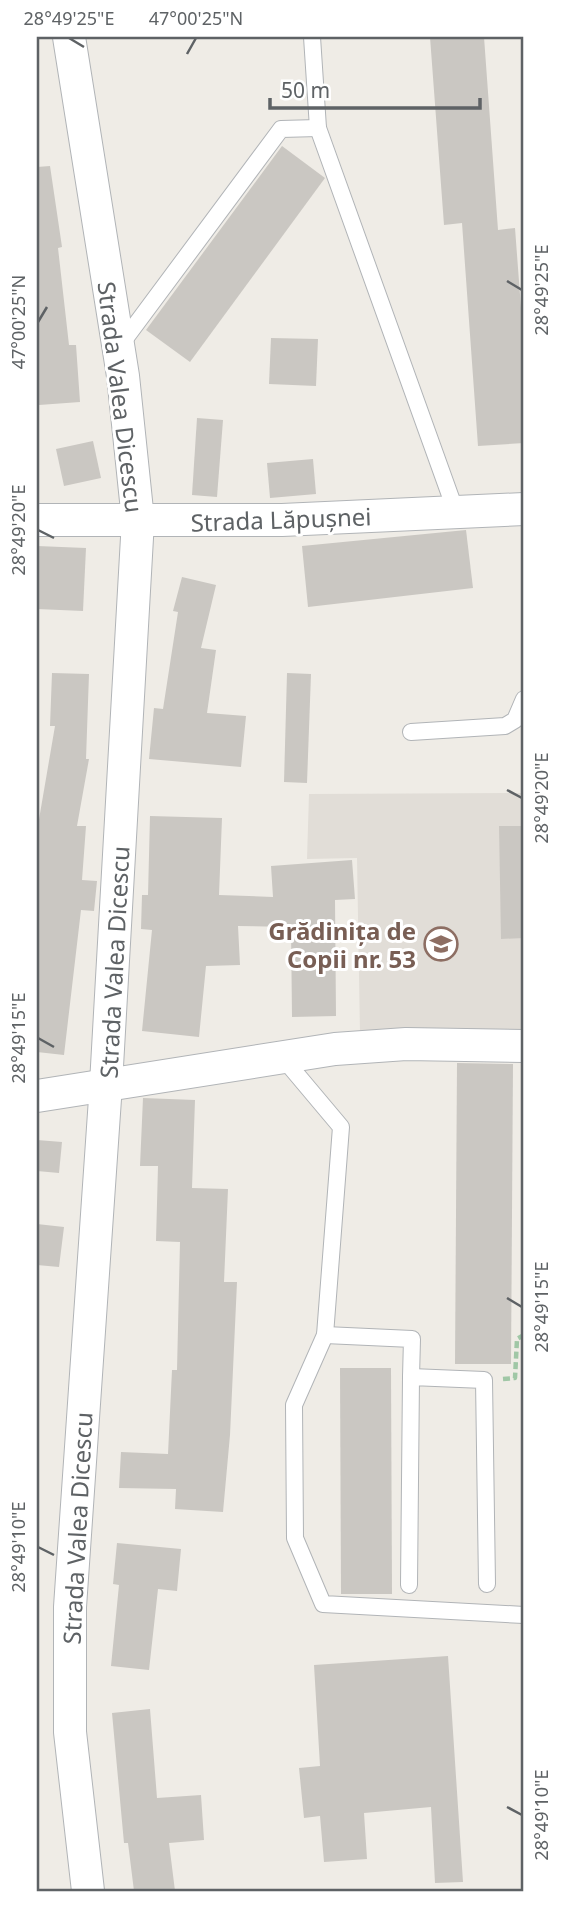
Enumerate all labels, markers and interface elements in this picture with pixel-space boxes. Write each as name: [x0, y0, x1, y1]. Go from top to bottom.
text: 28°49'25"E: [24, 6, 114, 30]
text: 47°00'25"N: [149, 6, 243, 30]
scale bar: [270, 66, 480, 110]
text: 50 m: [281, 76, 330, 104]
text: 28°49'25"E: [529, 245, 553, 335]
text: 47°00'25"N: [6, 275, 30, 369]
street label: Strada Valea Dicescu: [90, 280, 152, 514]
text: 28°49'20"E: [6, 485, 30, 575]
street label: Strada Lăpușnei: [190, 499, 372, 539]
text: 28°49'20"E: [529, 753, 553, 843]
street label: Strada Valea Dicescu: [91, 845, 137, 1079]
place label: Grădinița de Copii nr. 53: [268, 914, 416, 975]
school or university icon: Grădinița de Copii nr. 53: [422, 925, 460, 963]
text: 28°49'15"E: [6, 993, 30, 1083]
text: 28°49'15"E: [529, 1262, 553, 1352]
street label: Strada Valea Dicescu: [54, 1411, 100, 1645]
text: 28°49'10"E: [6, 1502, 30, 1592]
text: 28°49'10"E: [529, 1770, 553, 1860]

